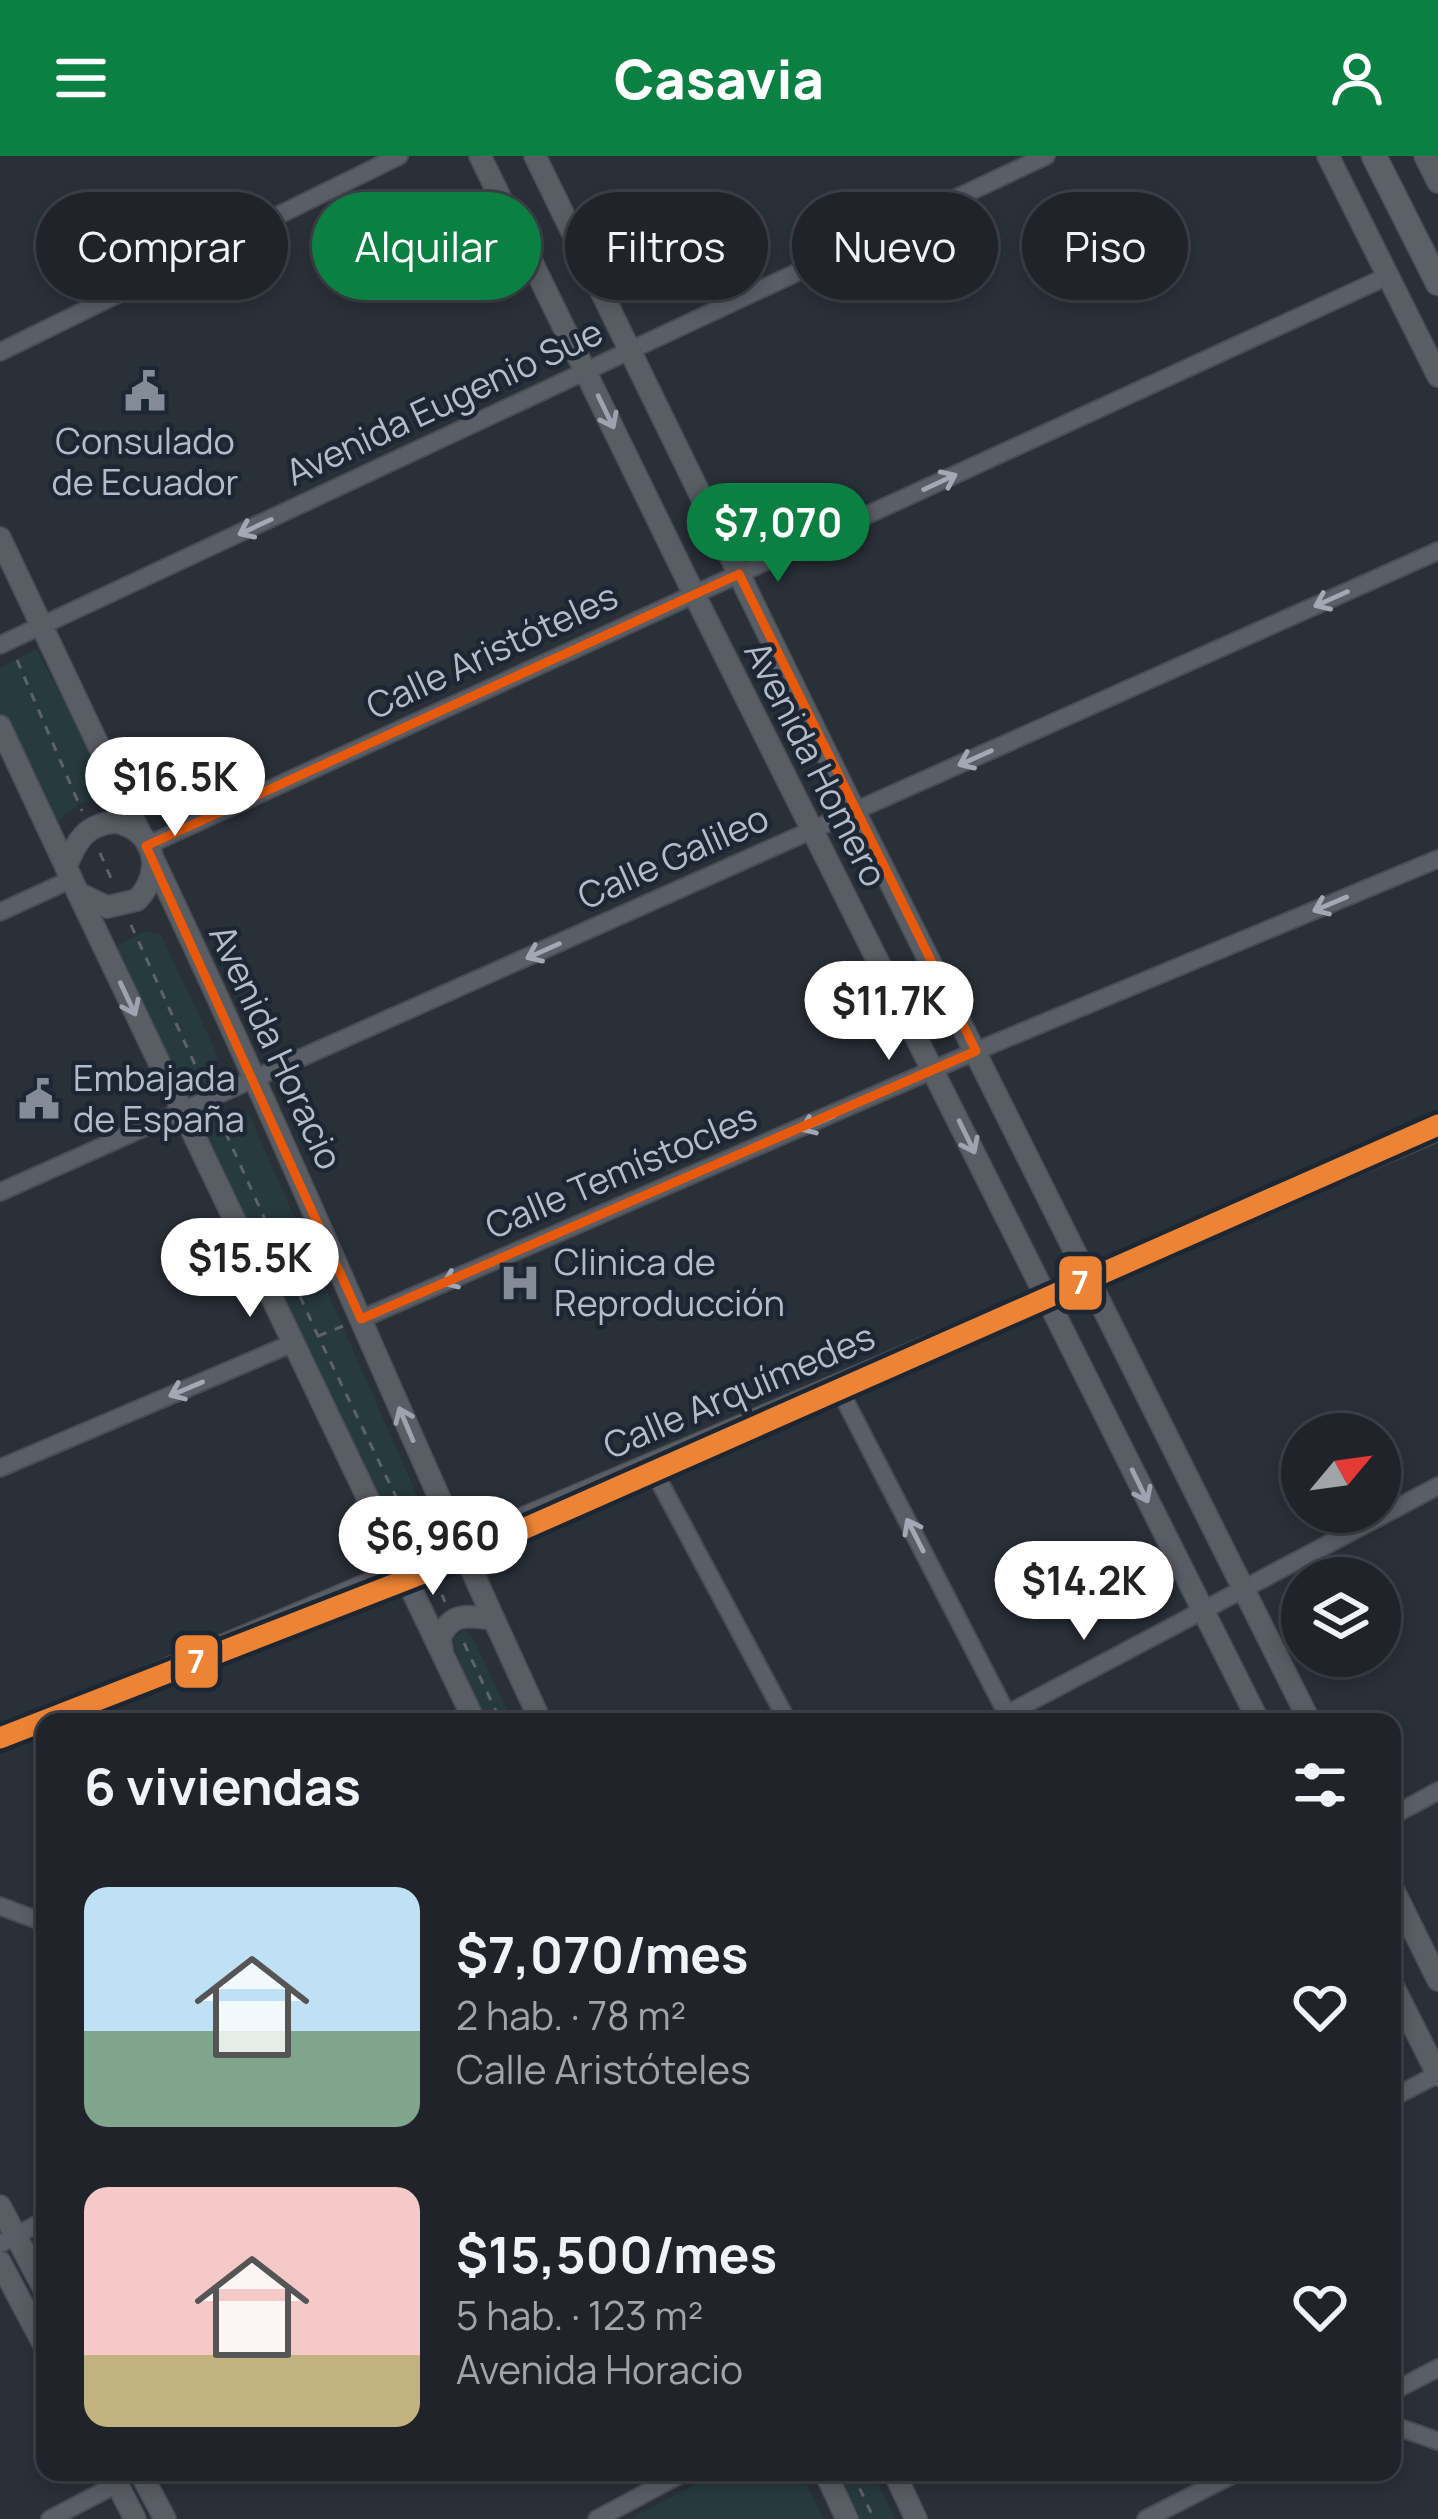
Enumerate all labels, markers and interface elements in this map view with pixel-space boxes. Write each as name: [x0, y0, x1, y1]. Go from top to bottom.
text: Casavia: [614, 41, 824, 115]
icon: menu: [48, 45, 114, 111]
icon: person: [1324, 45, 1390, 111]
chip: Comprar: [36, 192, 288, 300]
chip: Alquilar: [312, 192, 541, 300]
chip: Filtros: [565, 192, 768, 300]
chip: Nuevo: [792, 192, 998, 300]
chip: Piso: [1022, 192, 1188, 300]
street label: Avenida Eugenio Sue: [277, 307, 610, 497]
public building icon: Consulado de Ecuador: [122, 368, 168, 414]
one-way arrow: [596, 393, 618, 429]
place label: Consulado de Ecuador: [51, 416, 239, 506]
one-way arrow: [921, 470, 957, 492]
pin: $7,070: [680, 483, 876, 585]
text: $7,070: [714, 495, 842, 549]
one-way arrow: [238, 517, 274, 539]
street label: Calle Aristóteles: [358, 571, 625, 730]
one-way arrow: [1314, 589, 1350, 611]
street label: Avenida Homero: [734, 633, 899, 895]
pin: $16.5K: [77, 737, 273, 839]
text: $16.5K: [112, 749, 238, 803]
one-way arrow: [958, 749, 994, 771]
street label: Calle Galileo: [570, 793, 776, 920]
one-way arrow: [1312, 895, 1349, 916]
street label: Avenida Horacio: [198, 916, 355, 1177]
one-way arrow: [525, 942, 561, 964]
pin: $11.7K: [791, 961, 987, 1063]
text: $11.7K: [832, 973, 946, 1027]
one-way arrow: [118, 980, 140, 1016]
place label: Embajada de España: [73, 1053, 245, 1143]
public building icon: Embajada de España: [16, 1076, 62, 1122]
street label: Calle Temístocles: [478, 1091, 764, 1250]
one-way arrow: [799, 1114, 836, 1135]
one-way arrow: [957, 1118, 980, 1154]
pin: $15.5K: [152, 1218, 348, 1320]
text: $15.5K: [188, 1230, 312, 1284]
place label: Clinica de Reproducción: [554, 1237, 785, 1327]
line badge: 7: [1057, 1254, 1104, 1312]
text: 7: [1071, 1259, 1089, 1304]
hospital icon: Clinica de Reproducción: [497, 1260, 543, 1306]
one-way arrow: [441, 1268, 477, 1290]
street label: Calle Arquímedes: [596, 1311, 882, 1470]
one-way arrow: [168, 1380, 205, 1401]
one-way arrow: [394, 1407, 416, 1443]
north arrow: [1281, 1413, 1401, 1533]
map controls: [1281, 1413, 1401, 1677]
one-way arrow: [1130, 1468, 1152, 1504]
pin: $6,960: [335, 1496, 531, 1598]
text: $6,960: [366, 1508, 500, 1562]
one-way arrow: [903, 1518, 926, 1554]
pin: $14.2K: [986, 1541, 1182, 1643]
text: $14.2K: [1022, 1553, 1146, 1607]
button: layers: [1281, 1557, 1401, 1677]
line badge: 7: [173, 1633, 220, 1690]
text: 7: [187, 1638, 205, 1683]
text: 6 viviendas: [84, 1751, 361, 1820]
icon: filters: [1287, 1752, 1353, 1818]
text: $7,070/mes: [456, 1919, 749, 1988]
icon: home: [180, 1935, 324, 2079]
icon: heart: [1287, 1974, 1353, 2040]
text: 2 hab. · 78 m²: [456, 1988, 686, 2042]
text: Calle Aristóteles: [456, 2042, 751, 2096]
text: $15,500/mes: [456, 2219, 777, 2288]
icon: home: [180, 2235, 324, 2379]
icon: heart: [1287, 2274, 1353, 2340]
text: 5 hab. · 123 m²: [456, 2288, 703, 2342]
text: Avenida Horacio: [456, 2342, 743, 2396]

